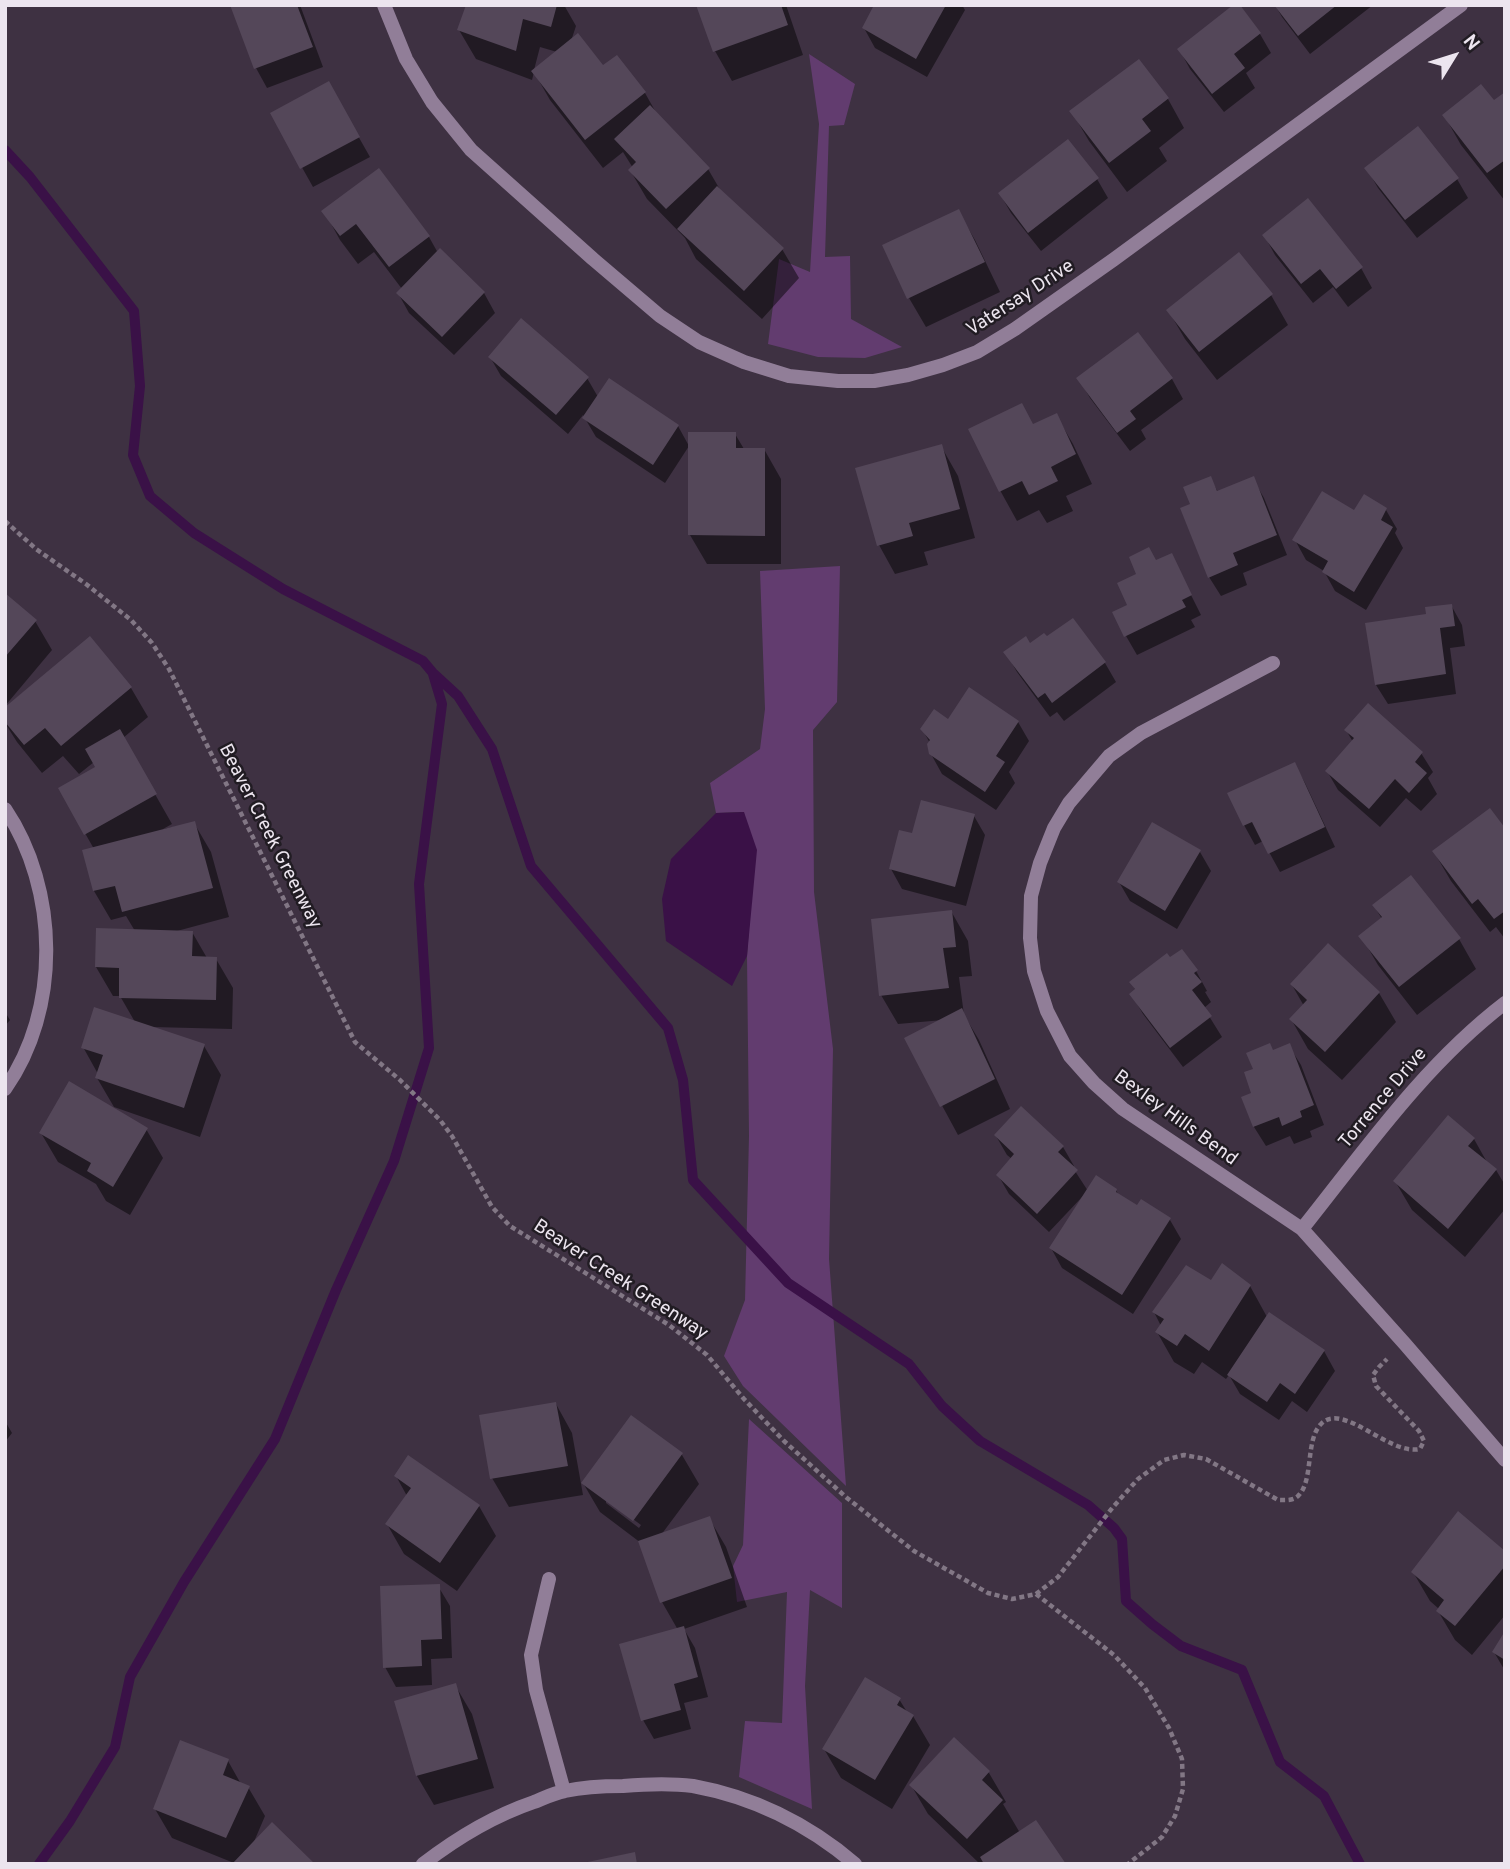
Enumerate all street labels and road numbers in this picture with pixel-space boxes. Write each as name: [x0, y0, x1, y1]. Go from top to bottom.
street label: Vatersay Drive: [963, 256, 1079, 342]
street label: Beaver Creek Greenway: [213, 741, 325, 933]
street label: Torrence Drive: [1335, 1044, 1433, 1154]
street label: Bexley Hills Bend: [1109, 1066, 1241, 1172]
street label: Beaver Creek Greenway: [528, 1216, 712, 1346]

